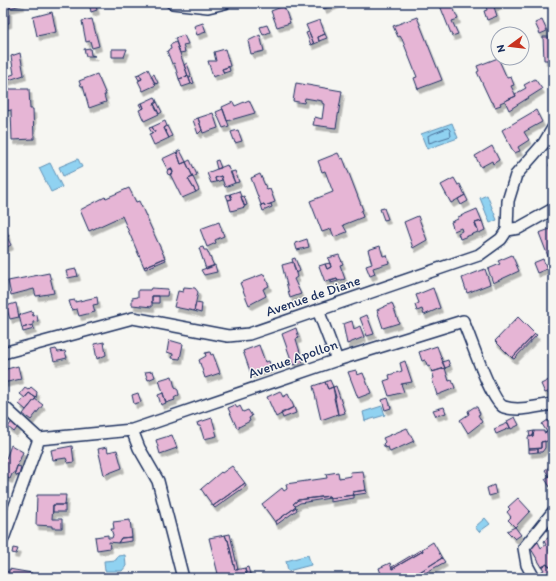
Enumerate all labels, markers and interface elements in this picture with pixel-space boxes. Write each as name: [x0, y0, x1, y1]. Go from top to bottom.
north arrow: [490, 26, 530, 66]
text: N: [494, 43, 508, 54]
street label: Avenue de Diane: [263, 272, 363, 320]
street label: Avenue Apollon: [246, 336, 340, 382]

